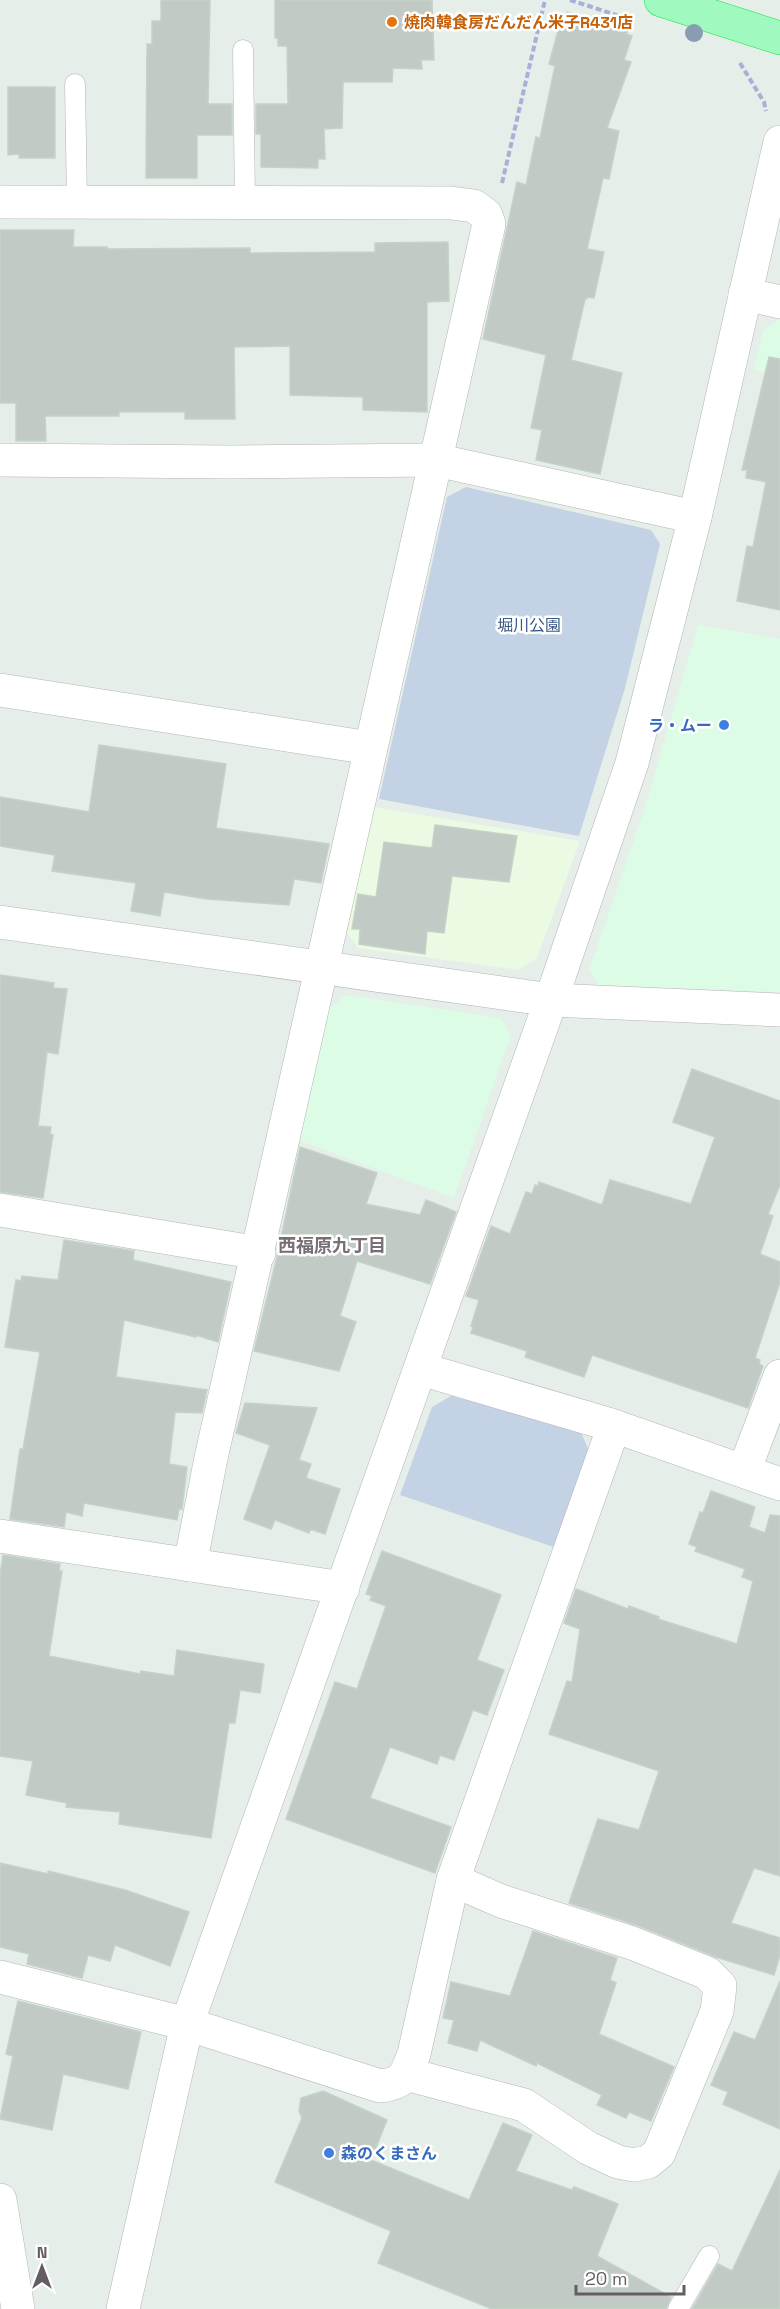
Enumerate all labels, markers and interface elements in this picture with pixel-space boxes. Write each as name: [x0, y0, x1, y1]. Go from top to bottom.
place label: 焼肉韓食房だんだん米子R431店: [404, 12, 633, 33]
marker: 焼肉韓食房だんだん米子R431店: [385, 15, 399, 29]
park label: 堀川公園: [497, 615, 561, 636]
place label: ラ・ムー: [648, 715, 712, 736]
marker: ラ・ムー: [717, 718, 731, 732]
district label: 西福原九丁目: [278, 1234, 386, 1257]
place label: 森のくまさん: [341, 2143, 437, 2164]
marker: 森のくまさん: [322, 2146, 336, 2160]
north arrow: [12, 2237, 72, 2297]
text: N: [37, 2242, 47, 2263]
scale bar: [576, 2258, 684, 2296]
text: 20 m: [585, 2267, 628, 2290]

